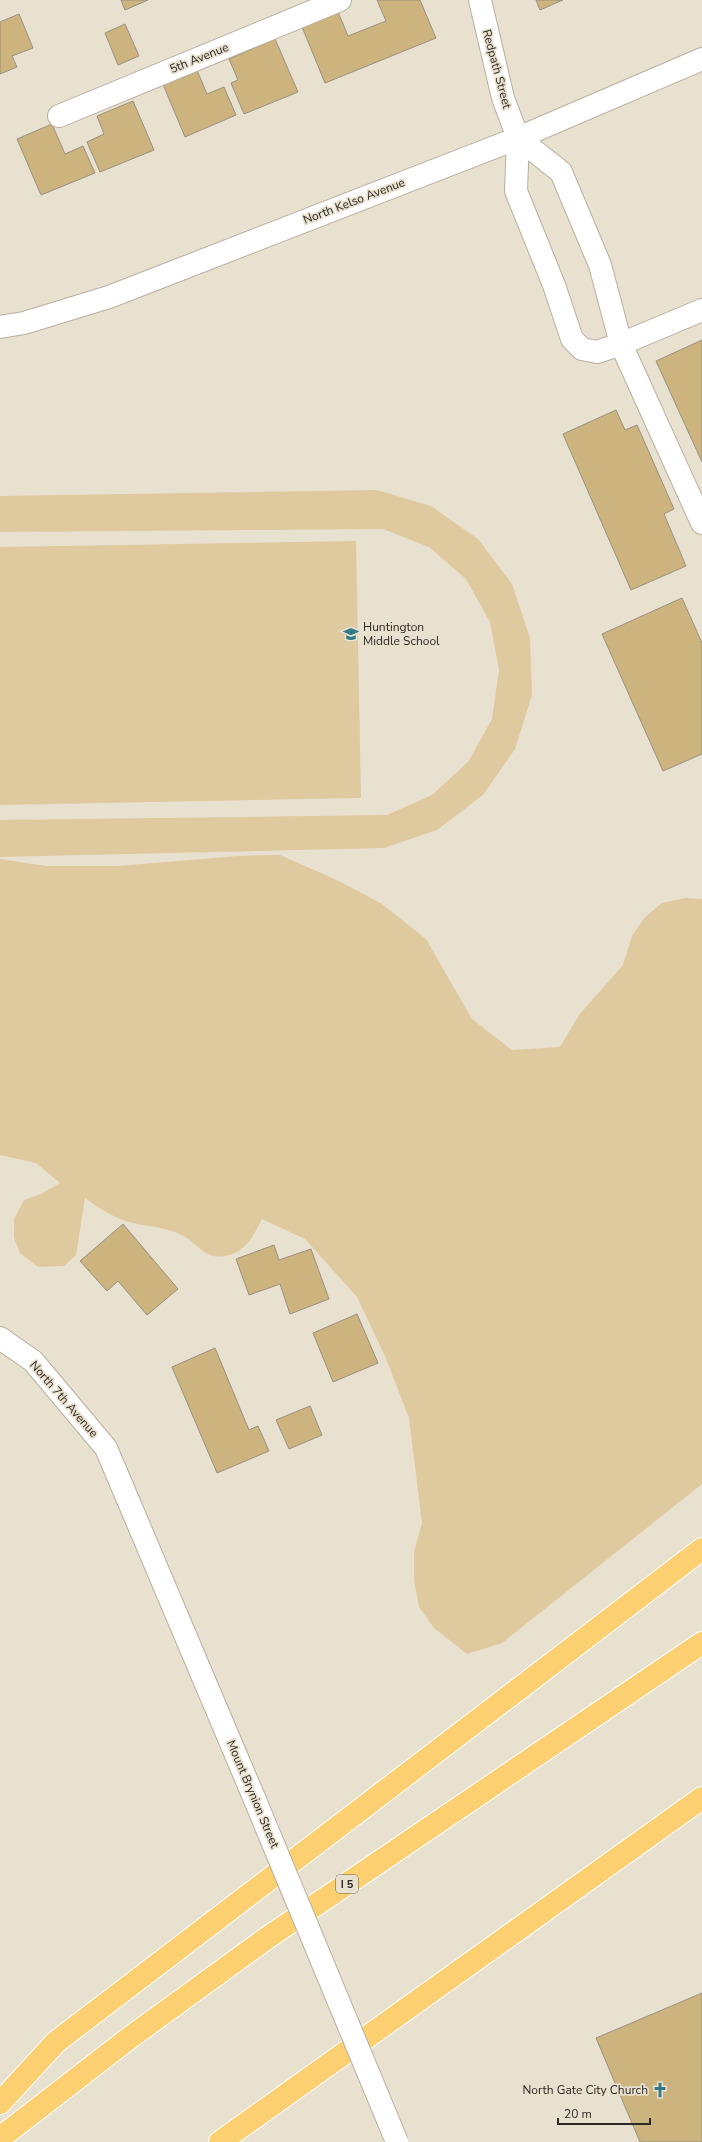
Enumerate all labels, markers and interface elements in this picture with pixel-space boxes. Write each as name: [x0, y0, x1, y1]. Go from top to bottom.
street label: Redpath Street: [479, 28, 515, 111]
street label: 5th Avenue: [167, 39, 231, 77]
street label: North Kelso Avenue: [301, 174, 407, 228]
place label: Huntington Middle School: [363, 619, 440, 649]
school or university icon: Huntington Middle School: [342, 625, 360, 643]
street label: North 7th Avenue: [26, 1357, 102, 1441]
street label: Mount Brynion Street: [223, 1738, 283, 1851]
road number: I 5: [336, 1875, 358, 1893]
church icon: North Gate City Church: [651, 2081, 669, 2099]
place label: North Gate City Church: [522, 2082, 648, 2098]
scale bar: [558, 2100, 650, 2126]
text: 20 m: [564, 2106, 592, 2122]

